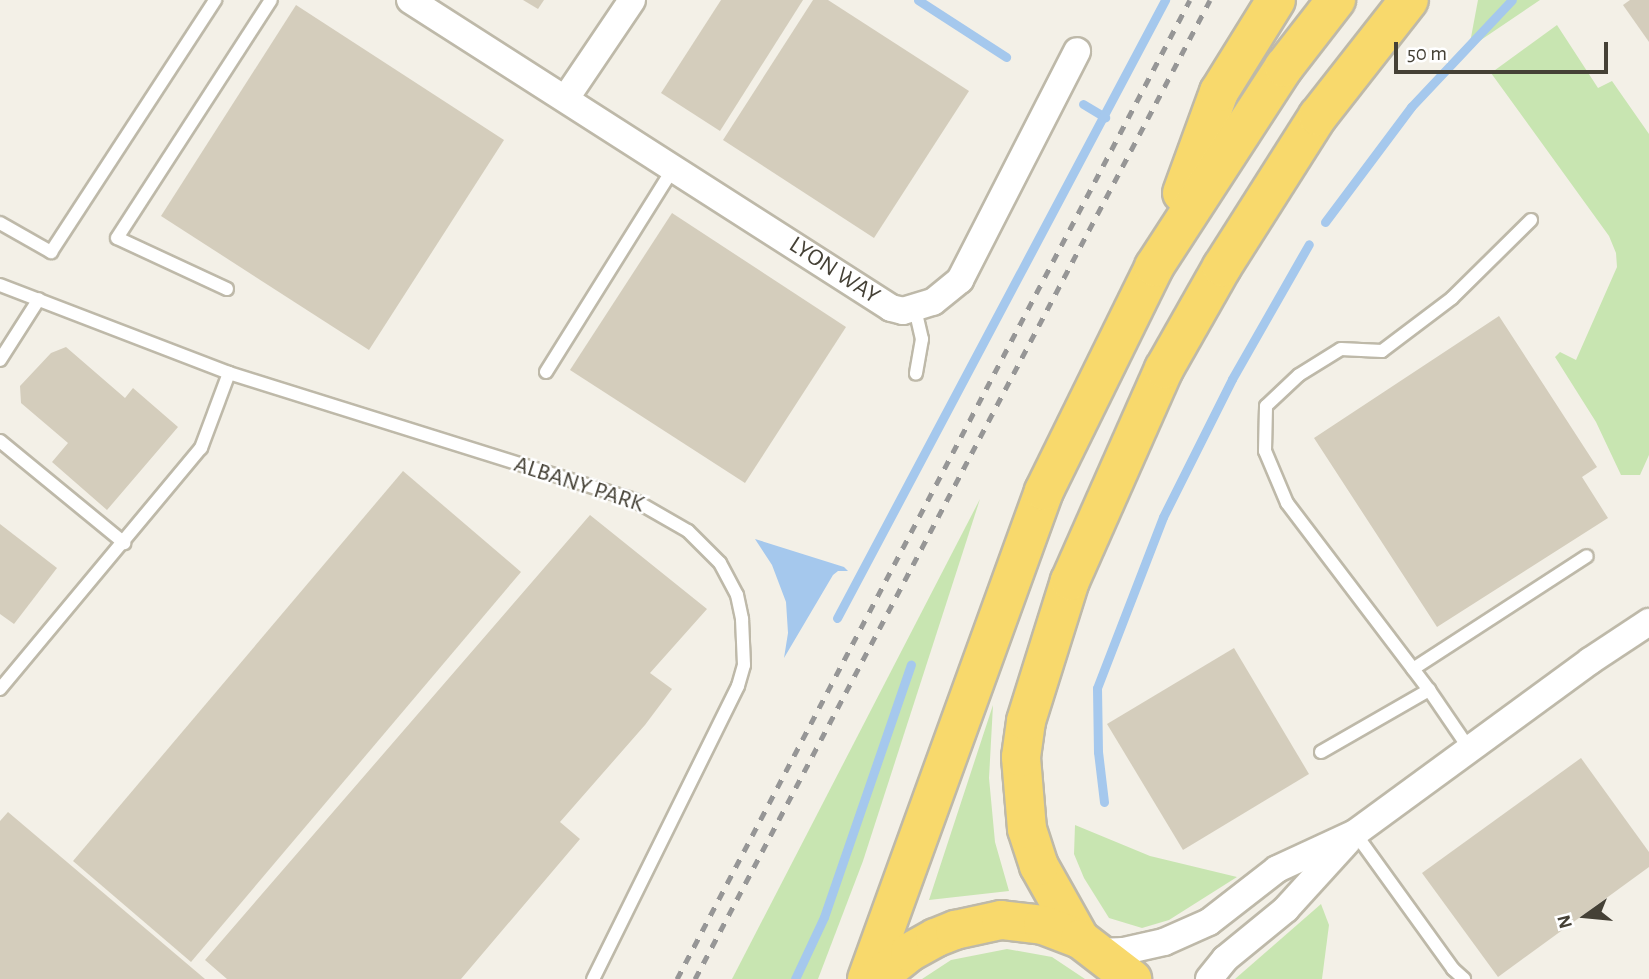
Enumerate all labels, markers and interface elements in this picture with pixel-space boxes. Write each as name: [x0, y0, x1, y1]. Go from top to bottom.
scale bar: [1397, 28, 1610, 72]
text: 50 m: [1407, 43, 1447, 64]
street label: LYON WAY: [783, 231, 885, 311]
street label: ALBANY PARK: [510, 450, 648, 520]
north arrow: [1551, 881, 1621, 951]
text: N: [1554, 913, 1576, 930]

